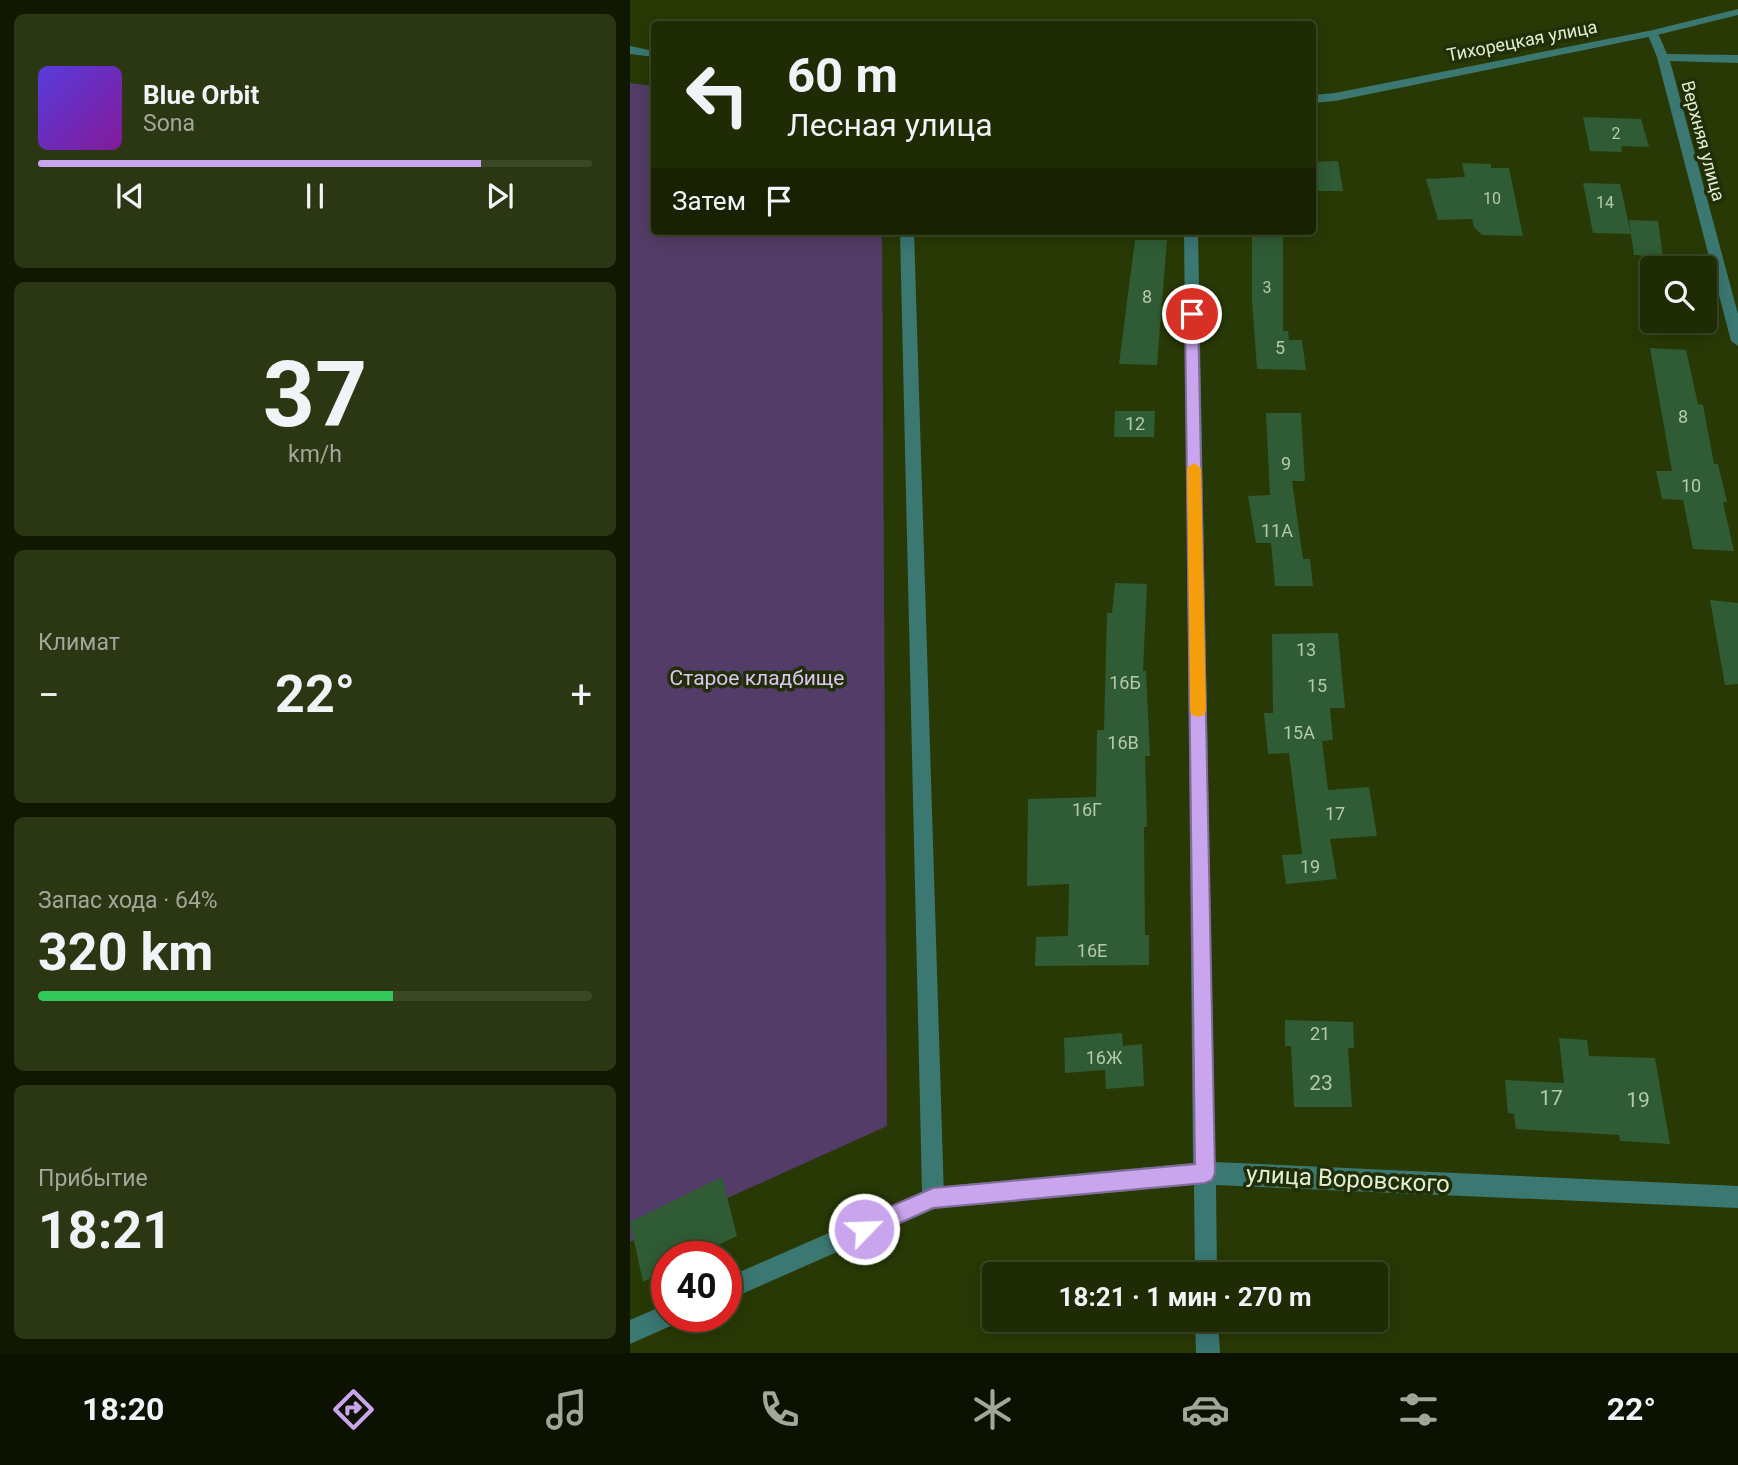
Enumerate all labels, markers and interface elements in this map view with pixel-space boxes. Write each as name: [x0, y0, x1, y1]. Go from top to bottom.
street label: Тихорецкая улица: [1445, 16, 1599, 65]
text: 60 m: [787, 47, 898, 104]
icon: left: [672, 49, 763, 140]
street label: Верхняя улица: [1677, 78, 1730, 203]
text: Blue Orbit: [143, 80, 259, 110]
text: Лесная улица: [787, 106, 993, 144]
text: Sona: [143, 110, 195, 137]
house number: 2: [1612, 124, 1621, 143]
icon: previous: [111, 177, 149, 215]
icon: pause: [296, 177, 334, 215]
icon: next: [481, 177, 519, 215]
icon: arrive: [760, 182, 798, 220]
text: Затем: [672, 186, 746, 216]
house number: 10: [1483, 189, 1501, 208]
house number: 14: [1596, 193, 1614, 212]
map controls: [1640, 256, 1717, 333]
button: search: [1640, 256, 1717, 333]
house number: 3: [1263, 278, 1272, 297]
pin: [1162, 284, 1222, 344]
house number: 8: [1142, 286, 1152, 307]
icon: arrive: [1173, 295, 1211, 333]
house number: 5: [1275, 337, 1285, 358]
text: 37: [263, 342, 367, 448]
house number: 8: [1678, 406, 1688, 427]
house number: 12: [1125, 413, 1145, 434]
text: km/h: [288, 441, 342, 468]
house number: 9: [1281, 453, 1291, 474]
house number: 10: [1681, 475, 1701, 496]
house number: 11А: [1261, 520, 1293, 541]
text: Климат: [38, 629, 120, 656]
house number: 13: [1296, 639, 1316, 660]
text: 22°: [275, 664, 355, 725]
park label: Старое кладбище: [670, 666, 844, 690]
house number: 16Б: [1109, 672, 1141, 693]
text: −: [38, 673, 60, 717]
text: +: [570, 673, 592, 717]
house number: 15: [1307, 675, 1327, 696]
house number: 15А: [1283, 722, 1315, 743]
house number: 16В: [1107, 732, 1139, 753]
house number: 16Г: [1072, 799, 1102, 820]
house number: 17: [1325, 803, 1345, 824]
house number: 19: [1300, 856, 1320, 877]
text: Запас хода · 64%: [38, 887, 218, 914]
text: 320 km: [38, 922, 213, 983]
house number: 16Е: [1077, 940, 1107, 961]
house number: 21: [1310, 1023, 1330, 1044]
house number: 16Ж: [1086, 1047, 1123, 1068]
house number: 23: [1309, 1071, 1333, 1095]
house number: 17: [1539, 1086, 1563, 1110]
house number: 19: [1626, 1088, 1650, 1112]
street label: улица Воровского: [1245, 1160, 1451, 1198]
text: Прибытие: [38, 1165, 148, 1192]
position arrow: [827, 1192, 901, 1266]
text: 18:21: [38, 1200, 172, 1261]
speed limit sign: 40: [651, 1241, 742, 1332]
text: 18:21 · 1 мин · 270 m: [1059, 1282, 1311, 1312]
icon: directions: [329, 1385, 378, 1434]
icon: music: [542, 1385, 591, 1434]
icon: phone: [755, 1385, 804, 1434]
icon: climate: [968, 1385, 1017, 1434]
icon: car: [1181, 1385, 1230, 1434]
icon: filters: [1394, 1385, 1443, 1434]
text: 18:20: [82, 1390, 164, 1428]
text: 22°: [1607, 1390, 1656, 1428]

